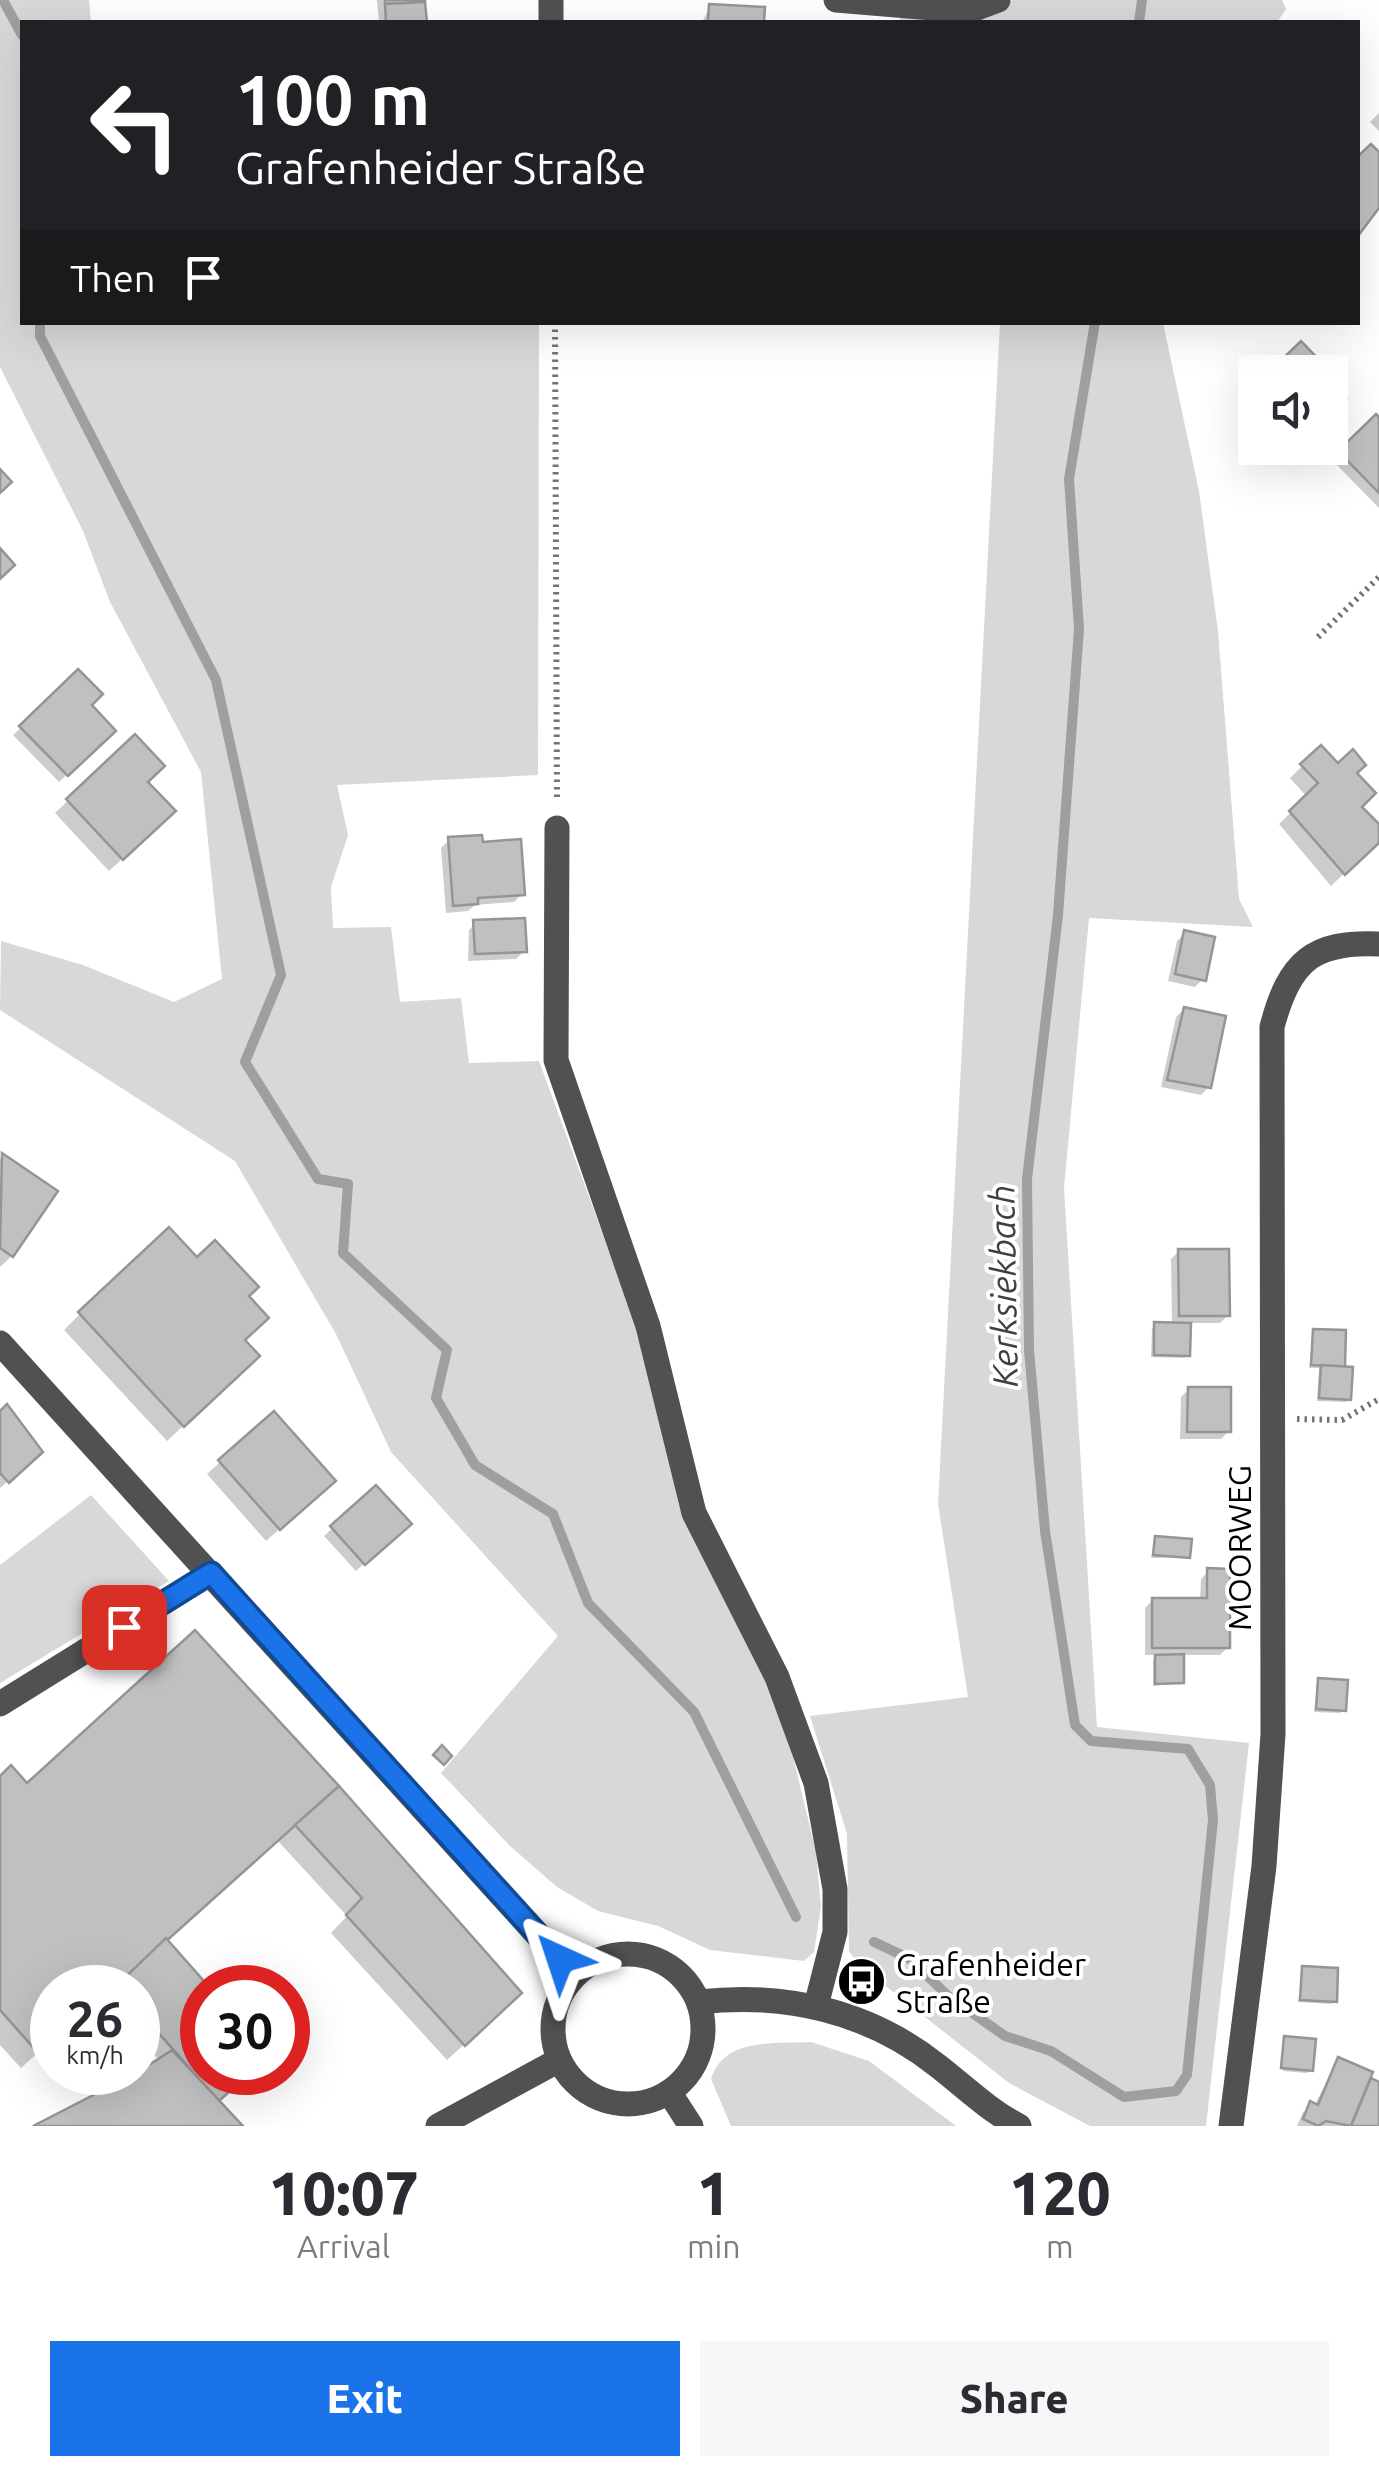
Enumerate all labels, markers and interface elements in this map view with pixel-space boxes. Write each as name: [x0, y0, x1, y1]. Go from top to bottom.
icon: left: [70, 60, 200, 190]
text: 100 m: [235, 60, 430, 138]
text: Grafenheider Straße: [235, 142, 646, 193]
icon: arrive: [176, 250, 231, 305]
text: Then: [70, 257, 156, 299]
map controls: [1238, 355, 1348, 465]
button: sound: [1238, 355, 1348, 465]
water label: Kerksiekbach: [981, 1184, 1025, 1388]
street label: MOORWEG: [1221, 1465, 1257, 1631]
pin: [82, 1585, 167, 1670]
icon: arrive: [97, 1600, 152, 1655]
position arrow: [508, 1907, 612, 2011]
place label: Grafenheider Straße: [896, 1946, 1086, 2019]
bus stop icon: Grafenheider Straße: [835, 1956, 887, 2008]
speed limit sign: 30: [180, 1965, 310, 2095]
text: 26: [67, 1990, 123, 2046]
text: km/h: [66, 2041, 124, 2069]
text: 10:07: [268, 2159, 419, 2226]
text: 1: [697, 2159, 731, 2226]
text: 120: [1009, 2159, 1111, 2226]
text: Arrival: [297, 2228, 390, 2264]
text: min: [687, 2228, 741, 2264]
text: m: [1046, 2228, 1074, 2264]
button: Exit: [50, 2341, 680, 2456]
button: Share: [700, 2341, 1329, 2456]

